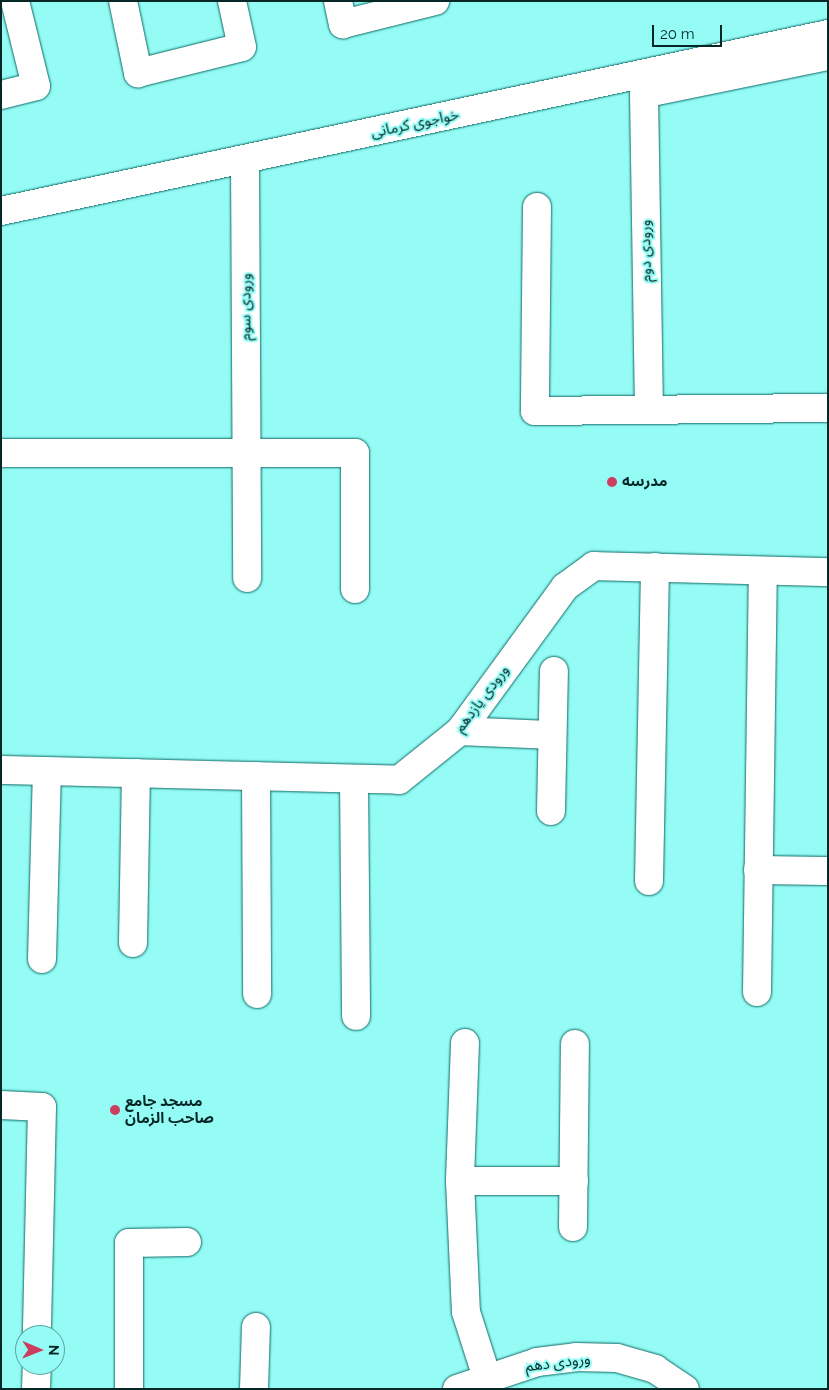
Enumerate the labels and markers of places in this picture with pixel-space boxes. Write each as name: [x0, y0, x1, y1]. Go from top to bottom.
place label: مدرسه: [622, 473, 668, 491]
marker: مدرسه: [606, 476, 618, 488]
place label: مسجد جامع صاحب الزمان: [125, 1092, 214, 1127]
marker: مسجد جامع صاحب الزمان: [109, 1104, 121, 1116]

